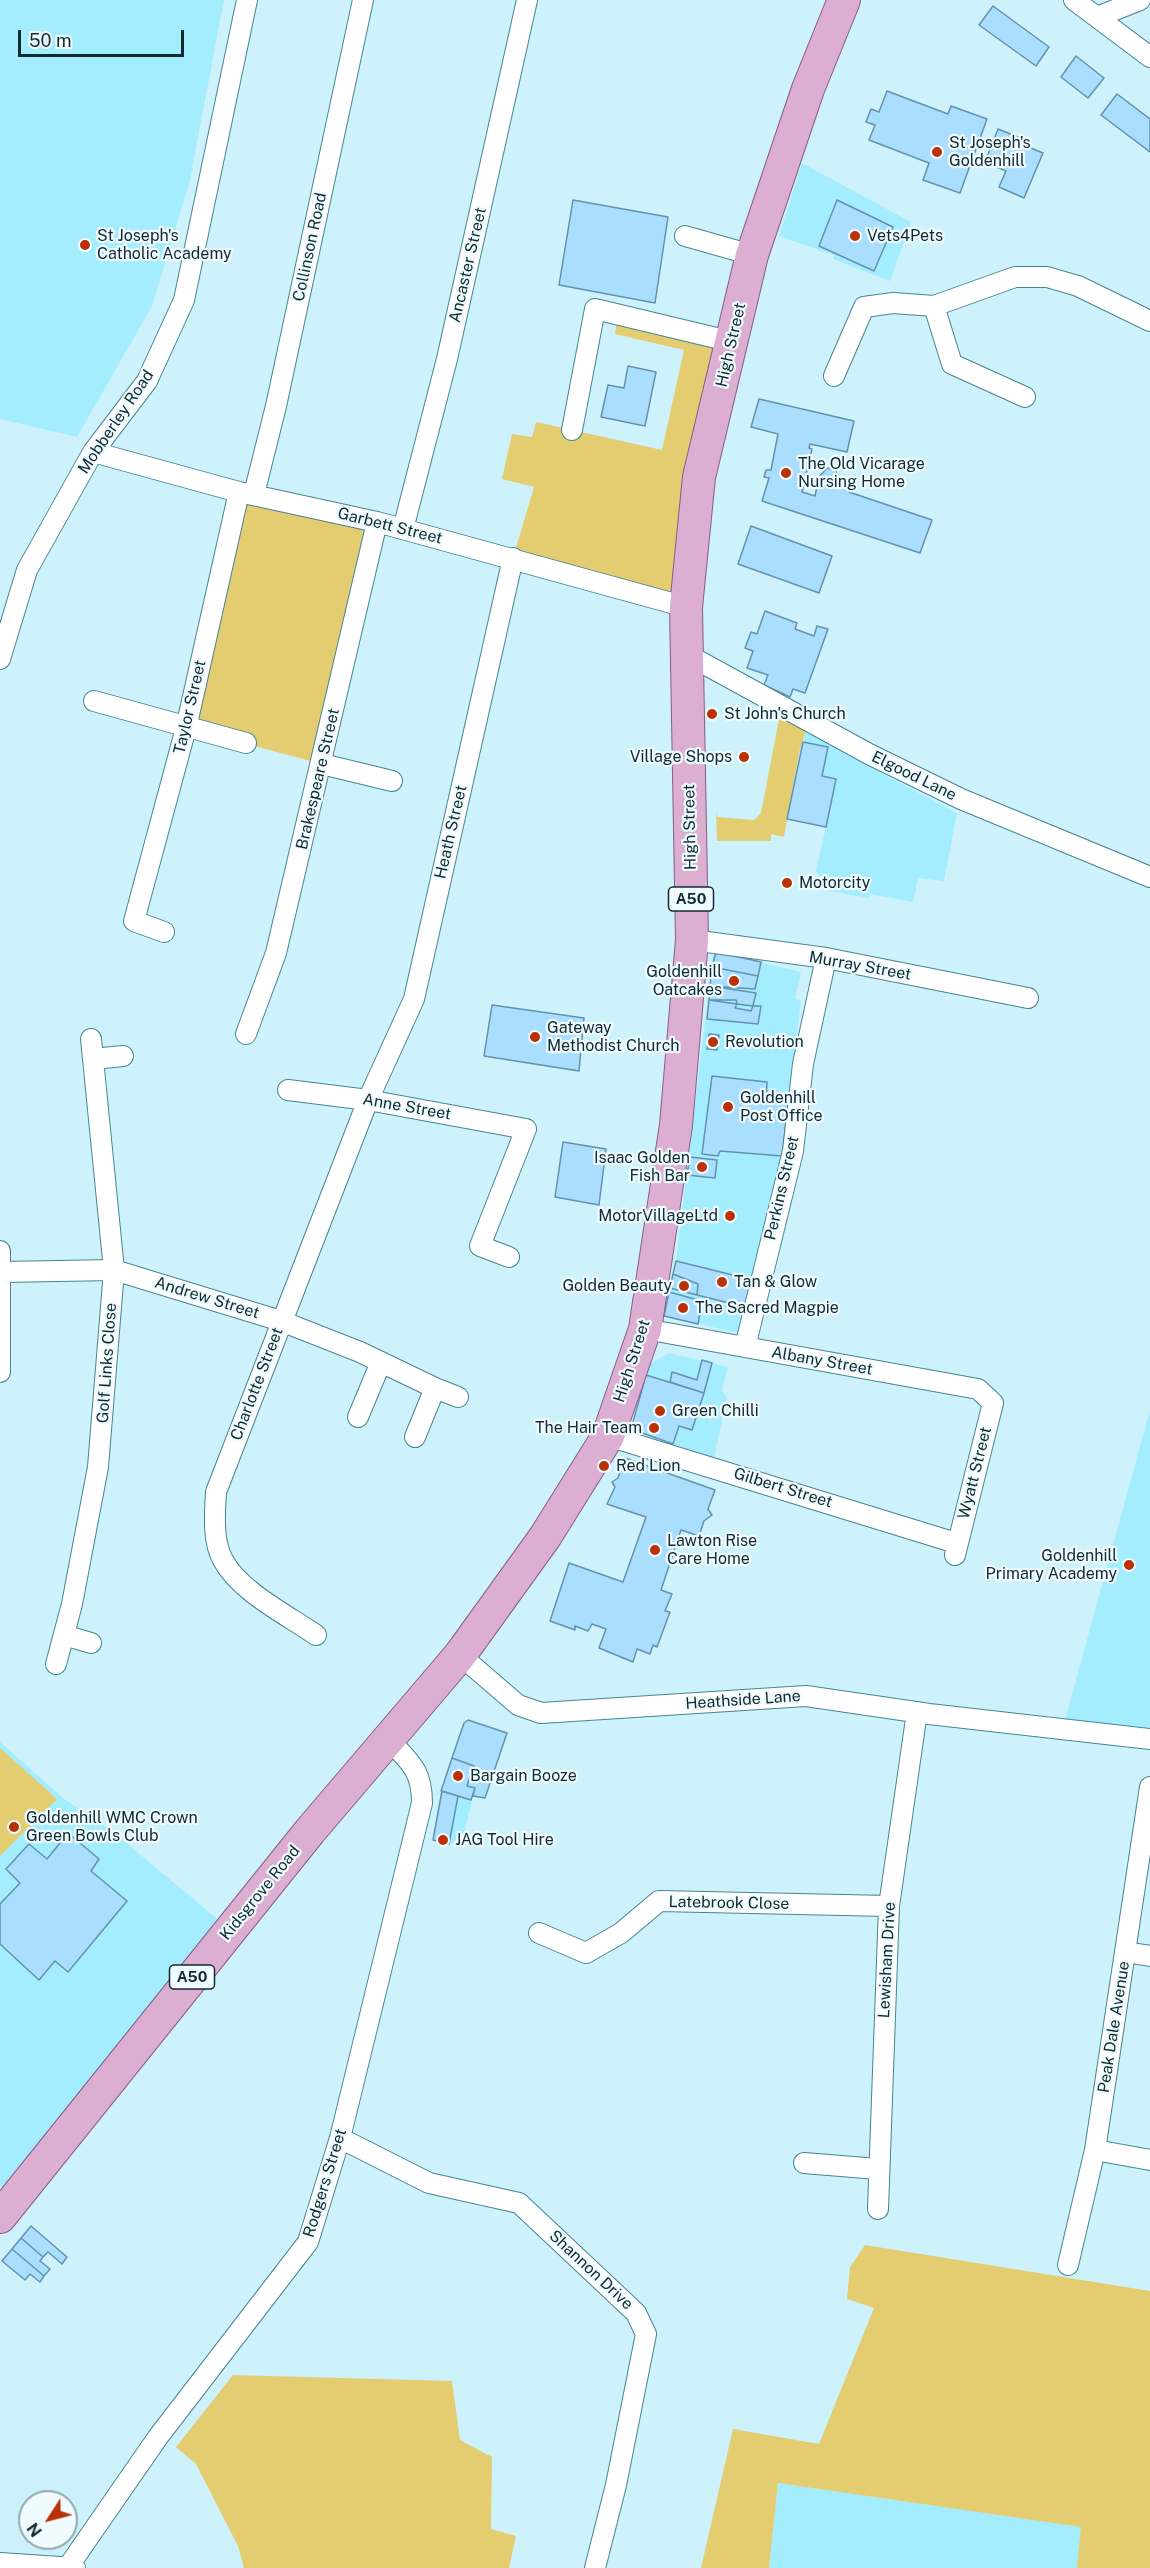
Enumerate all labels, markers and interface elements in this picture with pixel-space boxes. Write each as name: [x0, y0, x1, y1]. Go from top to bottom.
scale bar: [21, 18, 188, 56]
text: 50 m: [29, 30, 72, 51]
place label: St Joseph's Goldenhill: [949, 133, 1031, 171]
marker: St Joseph's Goldenhill: [930, 145, 944, 159]
street label: Collinson Road: [289, 191, 331, 303]
street label: Ancaster Street: [445, 205, 491, 325]
place label: St Joseph's Catholic Academy: [97, 226, 232, 264]
place label: Vets4Pets: [867, 226, 943, 246]
marker: Vets4Pets: [848, 229, 862, 243]
marker: St Joseph's Catholic Academy: [78, 238, 92, 252]
street label: High Street: [712, 301, 750, 389]
street label: Mobberley Road: [74, 366, 158, 478]
place label: The Old Vicarage Nursing Home: [798, 454, 925, 492]
marker: The Old Vicarage Nursing Home: [779, 466, 793, 480]
street label: Garbett Street: [336, 504, 444, 548]
street label: Taylor Street: [170, 658, 210, 756]
place label: St John's Church: [724, 704, 846, 724]
street label: Brakespeare Street: [292, 706, 344, 852]
marker: St John's Church: [705, 707, 719, 721]
place label: Village Shops: [630, 747, 732, 767]
street label: Elgood Lane: [868, 747, 960, 805]
marker: Village Shops: [737, 750, 751, 764]
street label: Heath Street: [431, 783, 471, 881]
street label: High Street: [680, 784, 700, 870]
place label: Motorcity: [799, 873, 870, 893]
marker: Motorcity: [780, 876, 794, 890]
road number: A50: [668, 887, 714, 911]
street label: Murray Street: [807, 948, 913, 984]
place label: Goldenhill Oatcakes: [646, 962, 722, 1000]
marker: Goldenhill Oatcakes: [727, 974, 741, 988]
place label: Gateway Methodist Church: [547, 1018, 679, 1056]
marker: Gateway Methodist Church: [528, 1030, 542, 1044]
place label: Revolution: [725, 1032, 804, 1052]
marker: Revolution: [706, 1035, 720, 1049]
place label: Goldenhill Post Office: [740, 1088, 823, 1126]
street label: Anne Street: [361, 1090, 453, 1124]
marker: Goldenhill Post Office: [721, 1100, 735, 1114]
street label: Perkins Street: [761, 1134, 803, 1242]
place label: Isaac Golden Fish Bar: [594, 1148, 690, 1186]
marker: Isaac Golden Fish Bar: [695, 1160, 709, 1174]
place label: MotorVillageLtd: [598, 1206, 718, 1226]
marker: MotorVillageLtd: [723, 1209, 737, 1223]
place label: Tan & Glow: [734, 1272, 817, 1292]
street label: Andrew Street: [152, 1273, 262, 1323]
marker: Tan & Glow: [715, 1275, 729, 1289]
place label: Golden Beauty: [562, 1276, 672, 1296]
marker: Golden Beauty: [677, 1279, 691, 1293]
place label: The Sacred Magpie: [695, 1298, 839, 1318]
marker: The Sacred Magpie: [676, 1301, 690, 1315]
street label: Golf Links Close: [93, 1302, 121, 1424]
street label: High Street: [610, 1317, 654, 1405]
street label: Charlotte Street: [227, 1325, 287, 1443]
street label: Albany Street: [770, 1343, 874, 1379]
place label: Green Chilli: [672, 1401, 759, 1421]
marker: Green Chilli: [653, 1404, 667, 1418]
place label: The Hair Team: [535, 1418, 642, 1438]
marker: The Hair Team: [647, 1421, 661, 1435]
street label: Wyatt Street: [954, 1425, 996, 1521]
place label: Red Lion: [616, 1456, 681, 1476]
marker: Red Lion: [597, 1459, 611, 1473]
street label: Gilbert Street: [731, 1464, 835, 1512]
place label: Lawton Rise Care Home: [667, 1531, 757, 1569]
marker: Lawton Rise Care Home: [648, 1543, 662, 1557]
place label: Goldenhill Primary Academy: [986, 1546, 1117, 1584]
marker: Goldenhill Primary Academy: [1122, 1558, 1136, 1572]
street label: Heathside Lane: [685, 1686, 801, 1714]
place label: Bargain Booze: [470, 1766, 577, 1786]
marker: Bargain Booze: [451, 1769, 465, 1783]
place label: Goldenhill WMC Crown Green Bowls Club: [26, 1808, 198, 1846]
marker: Goldenhill WMC Crown Green Bowls Club: [7, 1820, 21, 1834]
place label: JAG Tool Hire: [455, 1830, 554, 1850]
marker: JAG Tool Hire: [436, 1833, 450, 1847]
street label: Kidsgrove Road: [216, 1842, 304, 1944]
street label: Latebrook Close: [668, 1892, 790, 1914]
street label: Lewisham Drive: [874, 1901, 900, 2019]
street label: Peak Dale Avenue: [1094, 1960, 1134, 2094]
road number: A50: [170, 1965, 214, 1989]
street label: Rodgers Street: [299, 2126, 351, 2240]
street label: Shannon Drive: [545, 2226, 637, 2314]
north arrow: [18, 2490, 78, 2550]
text: N: [23, 2519, 46, 2540]

